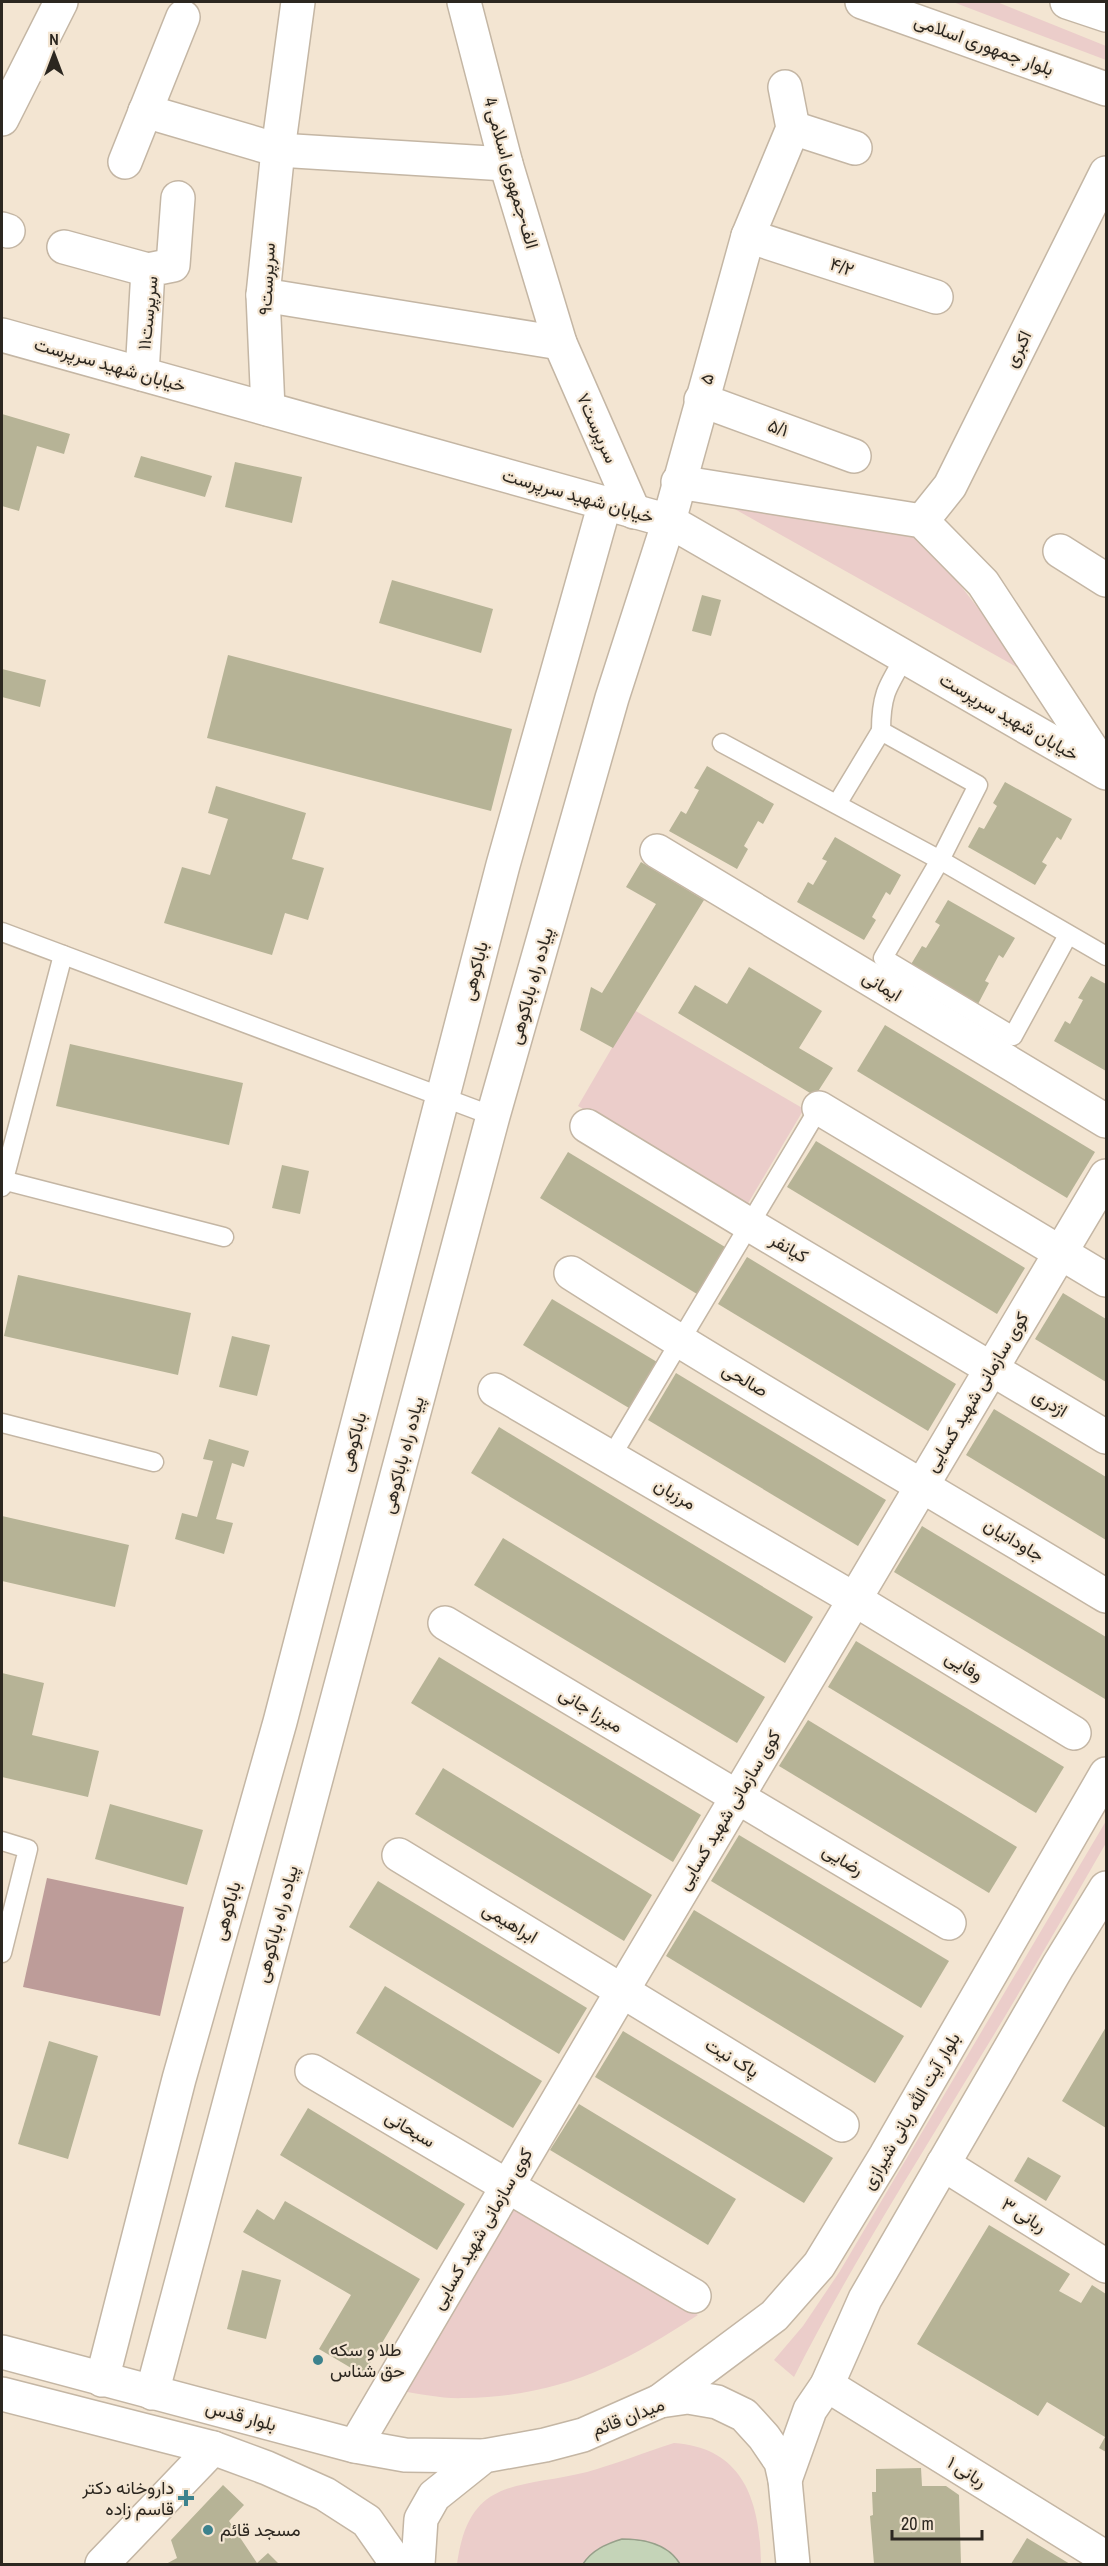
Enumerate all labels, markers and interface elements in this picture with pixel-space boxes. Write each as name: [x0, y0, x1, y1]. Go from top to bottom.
street label: بلوار جمهوری اسلامی: [911, 8, 1057, 81]
north arrow: [24, 24, 84, 84]
text: N: [49, 28, 59, 50]
street label: 4 الف-جمهوری اسلامی: [478, 94, 545, 252]
street label: سرپرست۹: [252, 242, 281, 316]
street label: ۴/۲: [827, 251, 857, 282]
street label: سرپرست۱۱: [131, 275, 164, 351]
street label: اکبری: [998, 326, 1037, 371]
street label: خیابان شهید سرپرست: [31, 331, 189, 398]
street label: ۵: [693, 370, 720, 387]
street label: سرپرست۷: [571, 389, 624, 467]
street label: ۵/۱: [765, 412, 792, 443]
street label: خیابان شهید سرپرست: [499, 462, 657, 529]
street label: خیابان شهید سرپرست: [935, 667, 1083, 767]
street label: پیاده راه باباکوهی: [502, 925, 559, 1047]
street label: باباکوهی: [455, 939, 494, 1003]
street label: ایمانی: [858, 964, 907, 1007]
street label: کیانفر: [765, 1226, 813, 1268]
street label: کوی سازمانی شهید کسایی: [919, 1307, 1034, 1476]
street label: صالحی: [718, 1357, 773, 1403]
street label: اژدری: [1028, 1382, 1072, 1423]
street label: پیاده راه باباکوهی: [375, 1393, 430, 1516]
street label: باباکوهی: [333, 1410, 372, 1474]
street label: مرزبان: [650, 1472, 701, 1515]
street label: جاودانیان: [979, 1512, 1049, 1567]
street label: وفایی: [940, 1644, 988, 1687]
street label: میرزا جانی: [555, 1681, 628, 1738]
street label: کوی سازمانی شهید کسایی: [671, 1725, 786, 1894]
street label: رضایی: [818, 1837, 869, 1882]
street label: پیاده راه باباکوهی: [249, 1862, 304, 1985]
street label: باباکوهی: [206, 1878, 247, 1943]
street label: ابراهیمی: [478, 1896, 543, 1949]
street label: بلوار آیت الله ربانی شیرازی: [855, 2028, 966, 2194]
street label: پاک نیت: [701, 2032, 764, 2083]
street label: سبحانی: [381, 2104, 440, 2153]
street label: کوی سازمانی شهید کسایی: [425, 2143, 538, 2314]
street label: ربانی ۳: [997, 2191, 1051, 2238]
place label: طلا و سکه حق شناس: [330, 2337, 405, 2383]
marker: طلا و سکه حق شناس: [311, 2353, 325, 2367]
street label: میدان قائم: [588, 2391, 668, 2442]
street label: بلوار قدس: [203, 2394, 279, 2437]
street label: ربانی ۱: [943, 2450, 992, 2493]
place label: داروخانه دکتر قاسم زاده: [81, 2475, 174, 2521]
marker: داروخانه دکتر قاسم زاده: [179, 2491, 193, 2505]
scale bar: [892, 2503, 982, 2541]
text: 20 m: [901, 2511, 934, 2536]
place label: مسجد قائم: [220, 2517, 301, 2542]
marker: مسجد قائم: [201, 2523, 215, 2537]

